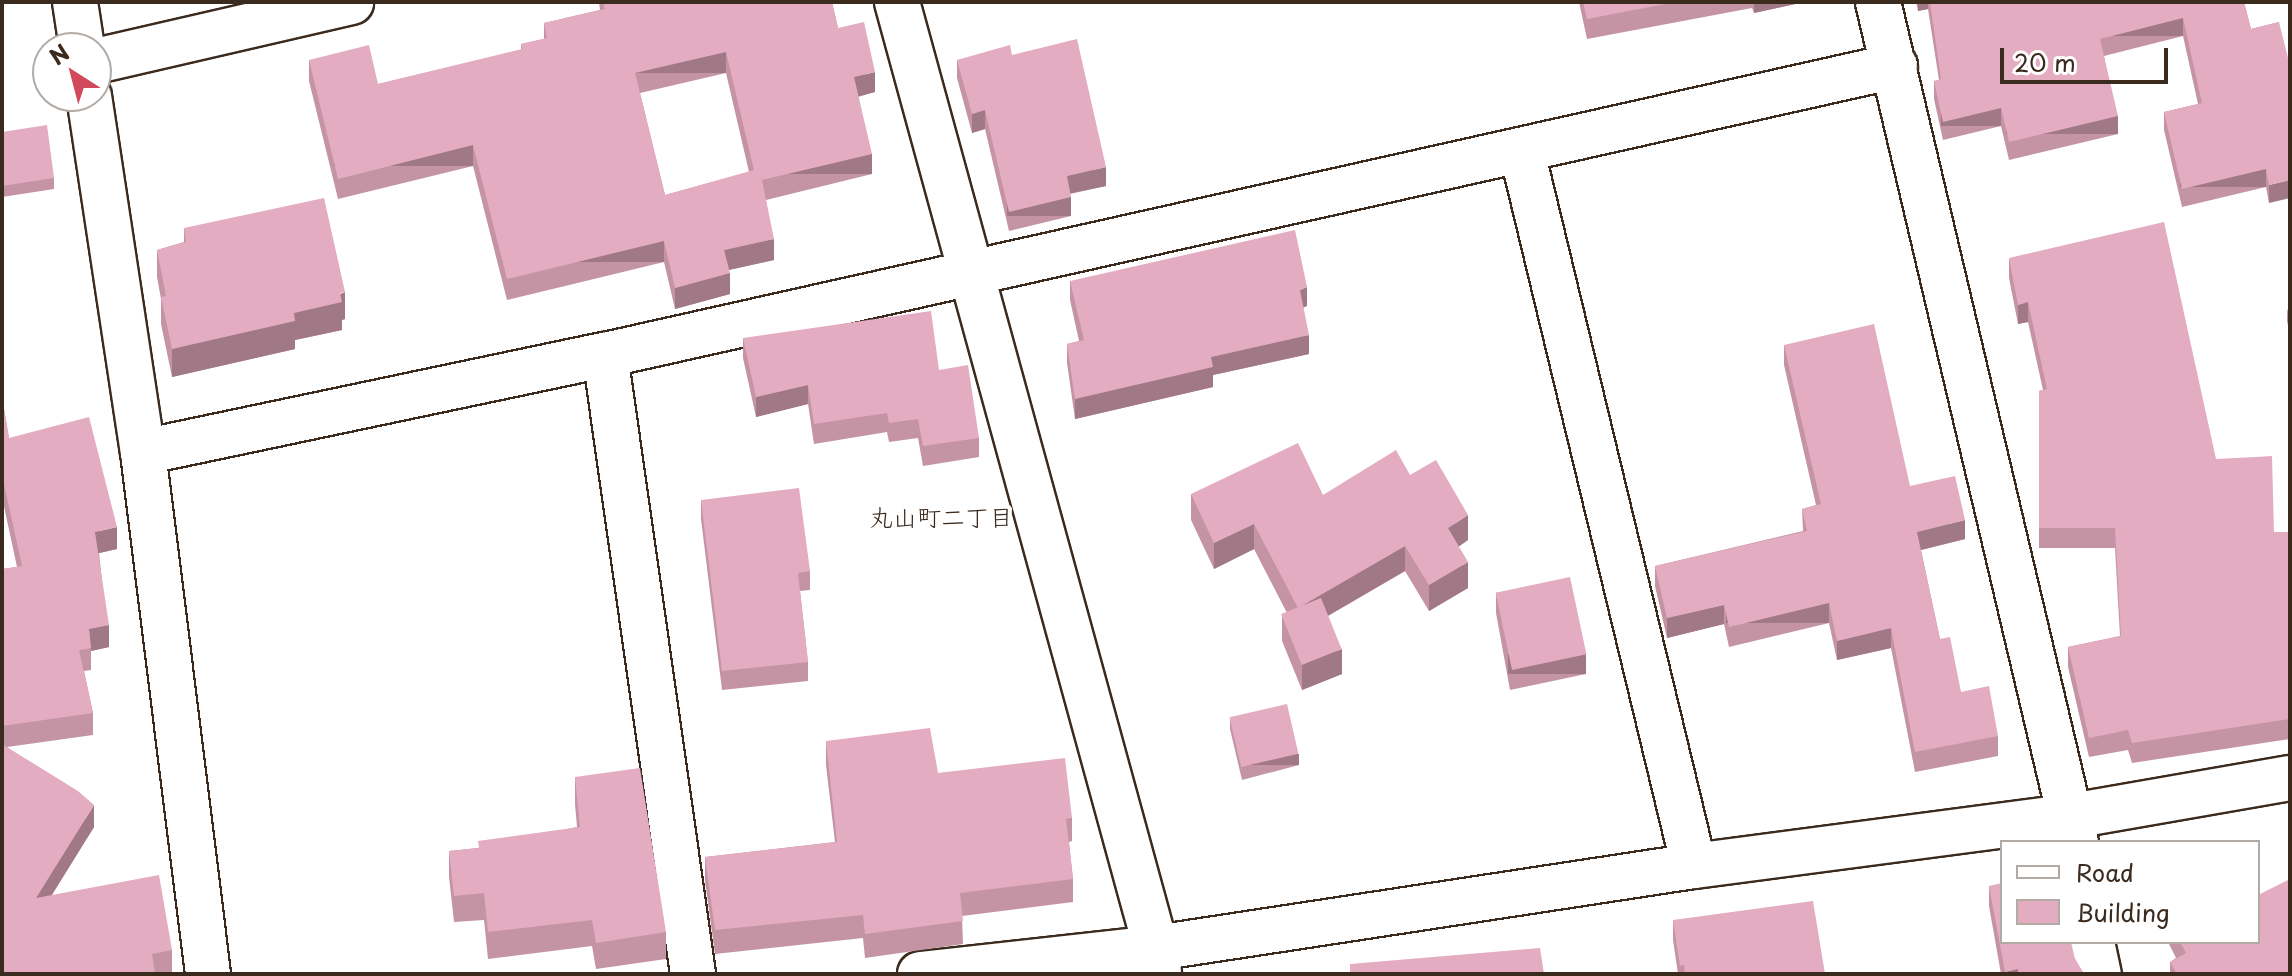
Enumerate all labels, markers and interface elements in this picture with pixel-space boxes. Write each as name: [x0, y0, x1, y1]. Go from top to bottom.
north arrow: [32, 32, 112, 112]
scale bar: [2004, 32, 2172, 82]
text: N: [42, 35, 76, 72]
text: 20 m: [2014, 44, 2076, 80]
district label: 丸山町二丁目: [869, 503, 1013, 531]
legend: [2000, 840, 2260, 944]
text: Road: [2076, 854, 2134, 890]
text: Building: [2076, 894, 2170, 930]

